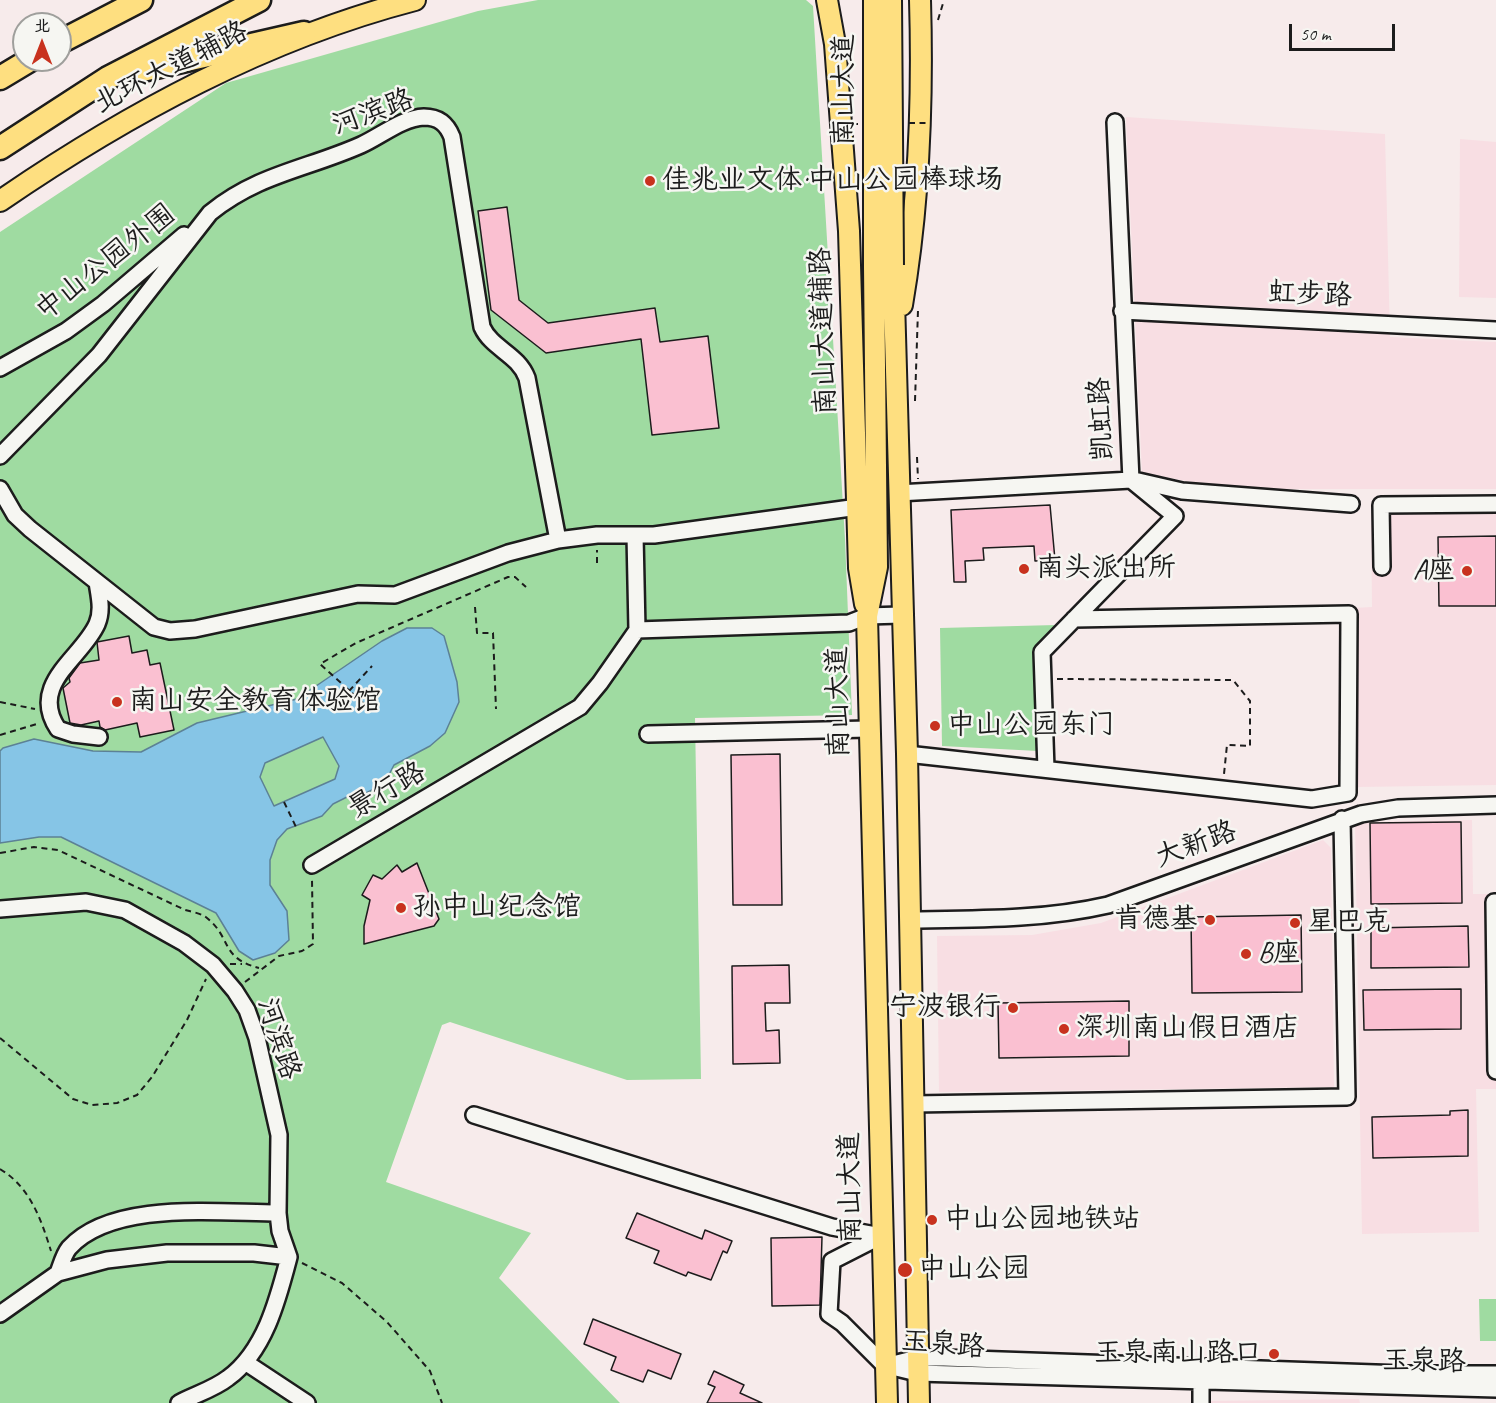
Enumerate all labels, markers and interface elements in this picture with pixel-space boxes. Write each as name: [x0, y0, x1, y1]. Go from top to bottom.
north arrow: [12, 12, 72, 72]
scale bar: [1292, 12, 1398, 50]
street label: 北环大道辅路: [89, 15, 253, 121]
text: 北: [34, 16, 50, 36]
text: 50 m: [1300, 23, 1331, 45]
street label: 南山大道: [828, 34, 862, 146]
street label: 河滨路: [328, 83, 418, 143]
place label: 佳兆业文体·中山公园棒球场: [662, 164, 1003, 198]
marker: 佳兆业文体·中山公园棒球场: [643, 174, 657, 188]
street label: 中山公园外围: [29, 198, 183, 328]
street label: 南山大道辅路: [804, 246, 844, 416]
street label: 虹步路: [1267, 276, 1353, 314]
street label: 凯虹路: [1083, 376, 1121, 462]
place label: 南头派出所: [1036, 552, 1176, 586]
place label: A座: [1413, 554, 1455, 588]
marker: 南头派出所: [1017, 562, 1031, 576]
marker: A座: [1460, 564, 1474, 578]
street label: 南山大道: [821, 646, 857, 758]
place label: 南山安全教育体验馆: [129, 685, 381, 719]
marker: 南山安全教育体验馆: [110, 695, 124, 709]
place label: 中山公园东门: [947, 709, 1115, 743]
marker: 中山公园东门: [928, 719, 942, 733]
street label: 景行路: [342, 755, 432, 827]
street label: 大新路: [1151, 815, 1241, 875]
place label: 孙中山纪念馆: [413, 891, 581, 925]
marker: 孙中山纪念馆: [394, 901, 408, 915]
place label: 肯德基: [1114, 903, 1198, 937]
place label: 星巴克: [1307, 906, 1391, 940]
marker: 肯德基: [1203, 913, 1217, 927]
marker: 星巴克: [1288, 916, 1302, 930]
place label: B座: [1258, 937, 1301, 971]
marker: B座: [1239, 947, 1253, 961]
place label: 宁波银行: [889, 991, 1001, 1025]
street label: 河滨路: [249, 994, 307, 1084]
marker: 宁波银行: [1006, 1001, 1020, 1015]
place label: 深圳南山假日酒店: [1076, 1012, 1300, 1046]
marker: 深圳南山假日酒店: [1057, 1022, 1071, 1036]
street label: 南山大道: [833, 1132, 869, 1244]
place label: 中山公园地铁站: [944, 1203, 1140, 1237]
marker: 中山公园地铁站: [925, 1213, 939, 1227]
place label: 中山公园: [918, 1253, 1030, 1287]
marker: 中山公园: [896, 1261, 914, 1279]
street label: 玉泉路: [900, 1325, 986, 1365]
place label: 玉泉南山路口: [1094, 1337, 1262, 1371]
street label: 玉泉路: [1382, 1344, 1466, 1380]
marker: 玉泉南山路口: [1267, 1347, 1281, 1361]

